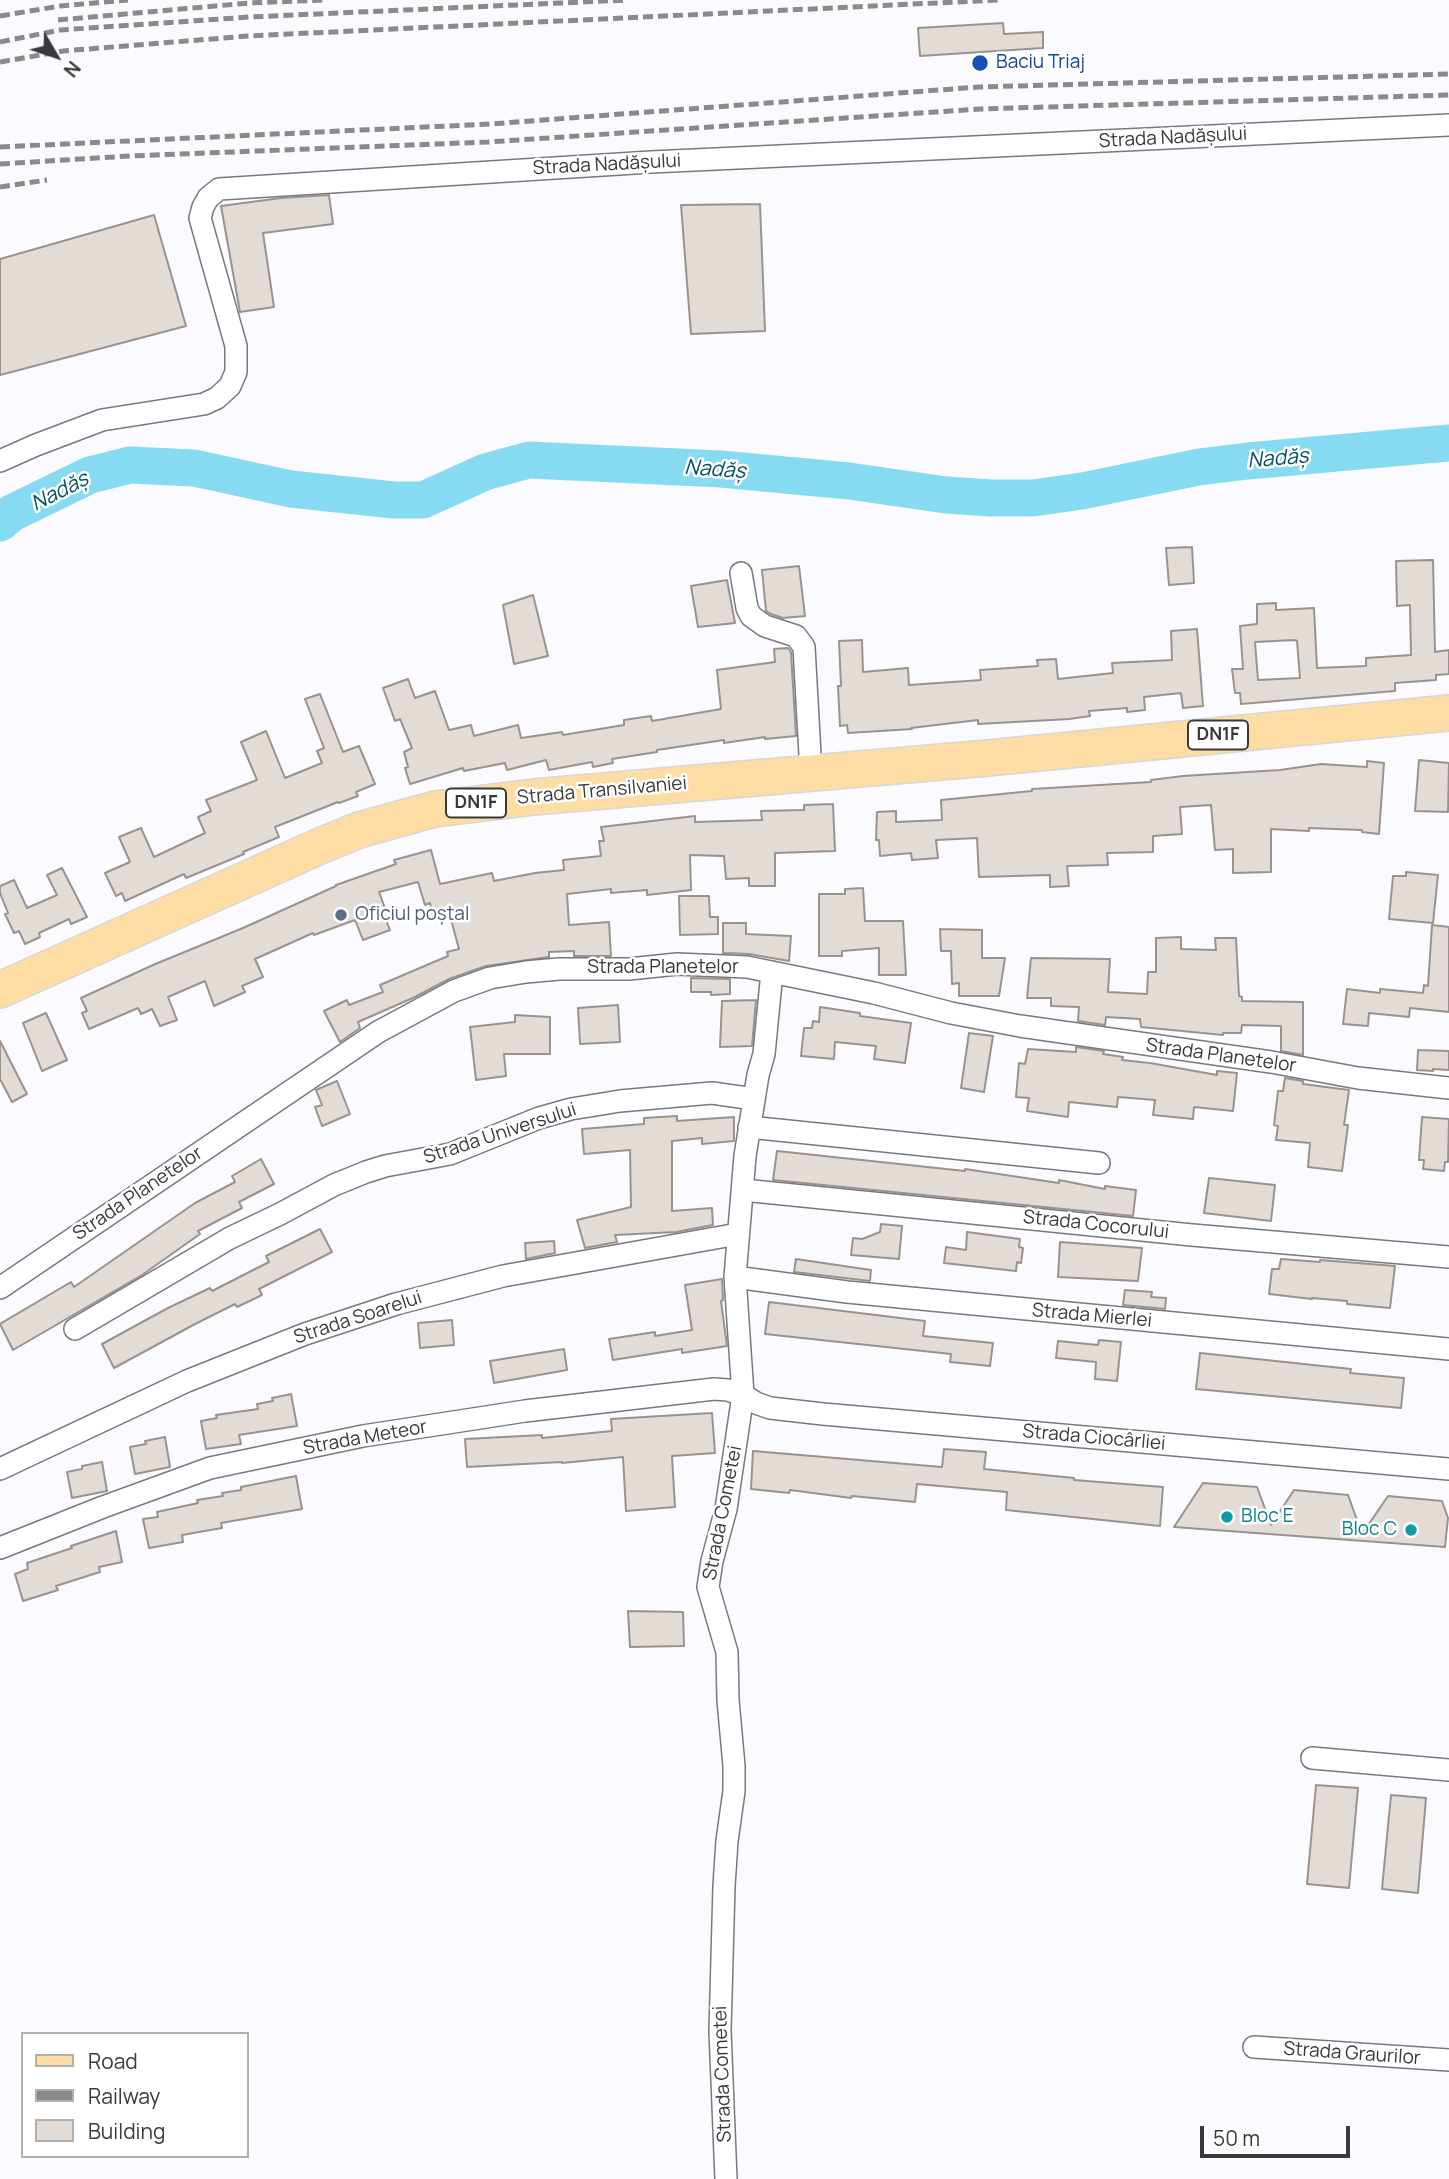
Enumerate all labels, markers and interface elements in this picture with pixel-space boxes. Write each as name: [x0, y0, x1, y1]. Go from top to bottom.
north arrow: [21, 21, 91, 91]
place label: Baciu Triaj: [996, 52, 1085, 74]
marker: Baciu Triaj: [970, 53, 990, 73]
text: N: [58, 56, 87, 83]
street label: Strada Nadășului: [1098, 123, 1248, 153]
street label: Strada Nadășului: [532, 150, 682, 180]
water label: Nadăș: [1246, 444, 1310, 474]
water label: Nadăș: [684, 455, 746, 485]
water label: Nadăș: [27, 467, 93, 517]
road number: DN1F: [1188, 720, 1248, 750]
street label: Strada Transilvaniei: [516, 772, 688, 810]
road number: DN1F: [446, 788, 506, 818]
place label: Oficiul poștal: [355, 904, 469, 926]
marker: Oficiul poștal: [333, 907, 349, 923]
street label: Strada Planetelor: [587, 957, 739, 979]
street label: Strada Planetelor: [1144, 1034, 1298, 1078]
street label: Strada Universului: [421, 1099, 579, 1169]
street label: Strada Planetelor: [69, 1142, 207, 1246]
street label: Strada Cocorului: [1022, 1206, 1170, 1244]
street label: Strada Soarelui: [291, 1287, 425, 1349]
street label: Strada Mierlei: [1031, 1299, 1153, 1333]
street label: Strada Meteor: [301, 1416, 429, 1460]
street label: Strada Ciocârliei: [1022, 1420, 1166, 1456]
street label: Strada Cometei: [699, 1444, 747, 1582]
place label: Bloc E: [1241, 1506, 1293, 1528]
marker: Bloc E: [1219, 1509, 1235, 1525]
place label: Bloc C: [1342, 1519, 1397, 1541]
marker: Bloc C: [1403, 1522, 1419, 1538]
street label: Strada Cometei: [709, 2005, 737, 2143]
legend: [21, 2032, 248, 2158]
street label: Strada Graurilor: [1283, 2038, 1421, 2070]
text: Road: [88, 2047, 138, 2075]
text: Railway: [88, 2082, 160, 2110]
scale bar: [1204, 2112, 1354, 2156]
text: Building: [88, 2117, 165, 2145]
text: 50 m: [1213, 2124, 1260, 2152]

